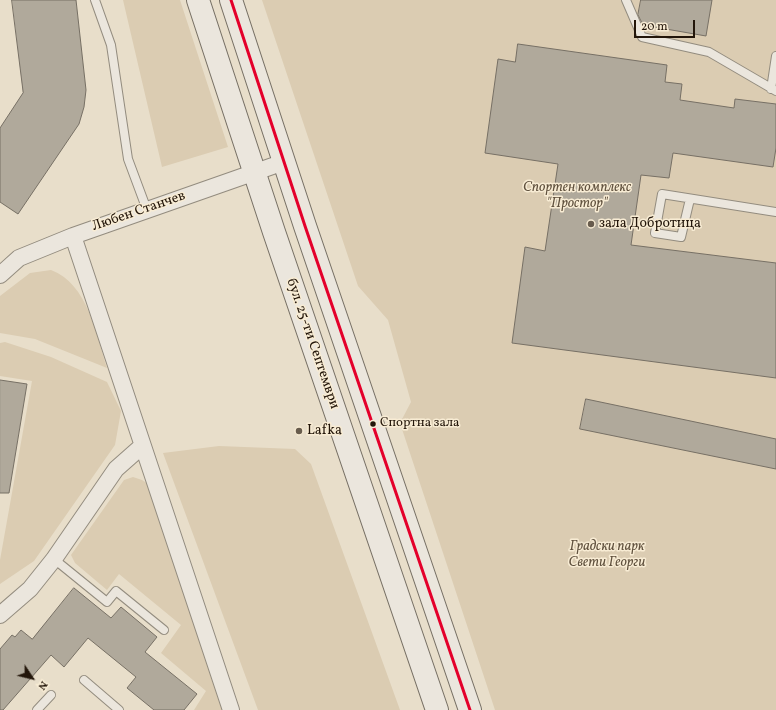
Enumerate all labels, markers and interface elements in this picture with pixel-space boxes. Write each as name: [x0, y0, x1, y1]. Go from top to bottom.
scale bar: [636, 12, 697, 38]
text: 20 m: [641, 19, 668, 35]
park label: Спортен комплекс "Простор": [523, 180, 631, 212]
street label: Любен Станчев: [90, 188, 188, 236]
place label: зала Добротица: [599, 216, 701, 232]
marker: зала Добротица: [586, 219, 596, 229]
street label: бул. 25-ти Септември: [282, 276, 342, 412]
place label: Спортна зала: [380, 416, 460, 432]
marker: Спортна зала: [368, 419, 378, 429]
place label: Lafka: [307, 423, 342, 439]
marker: Lafka: [294, 426, 304, 436]
park label: Градски парк Свети Георги: [569, 539, 645, 572]
north arrow: [12, 658, 52, 698]
text: N: [34, 678, 51, 693]

